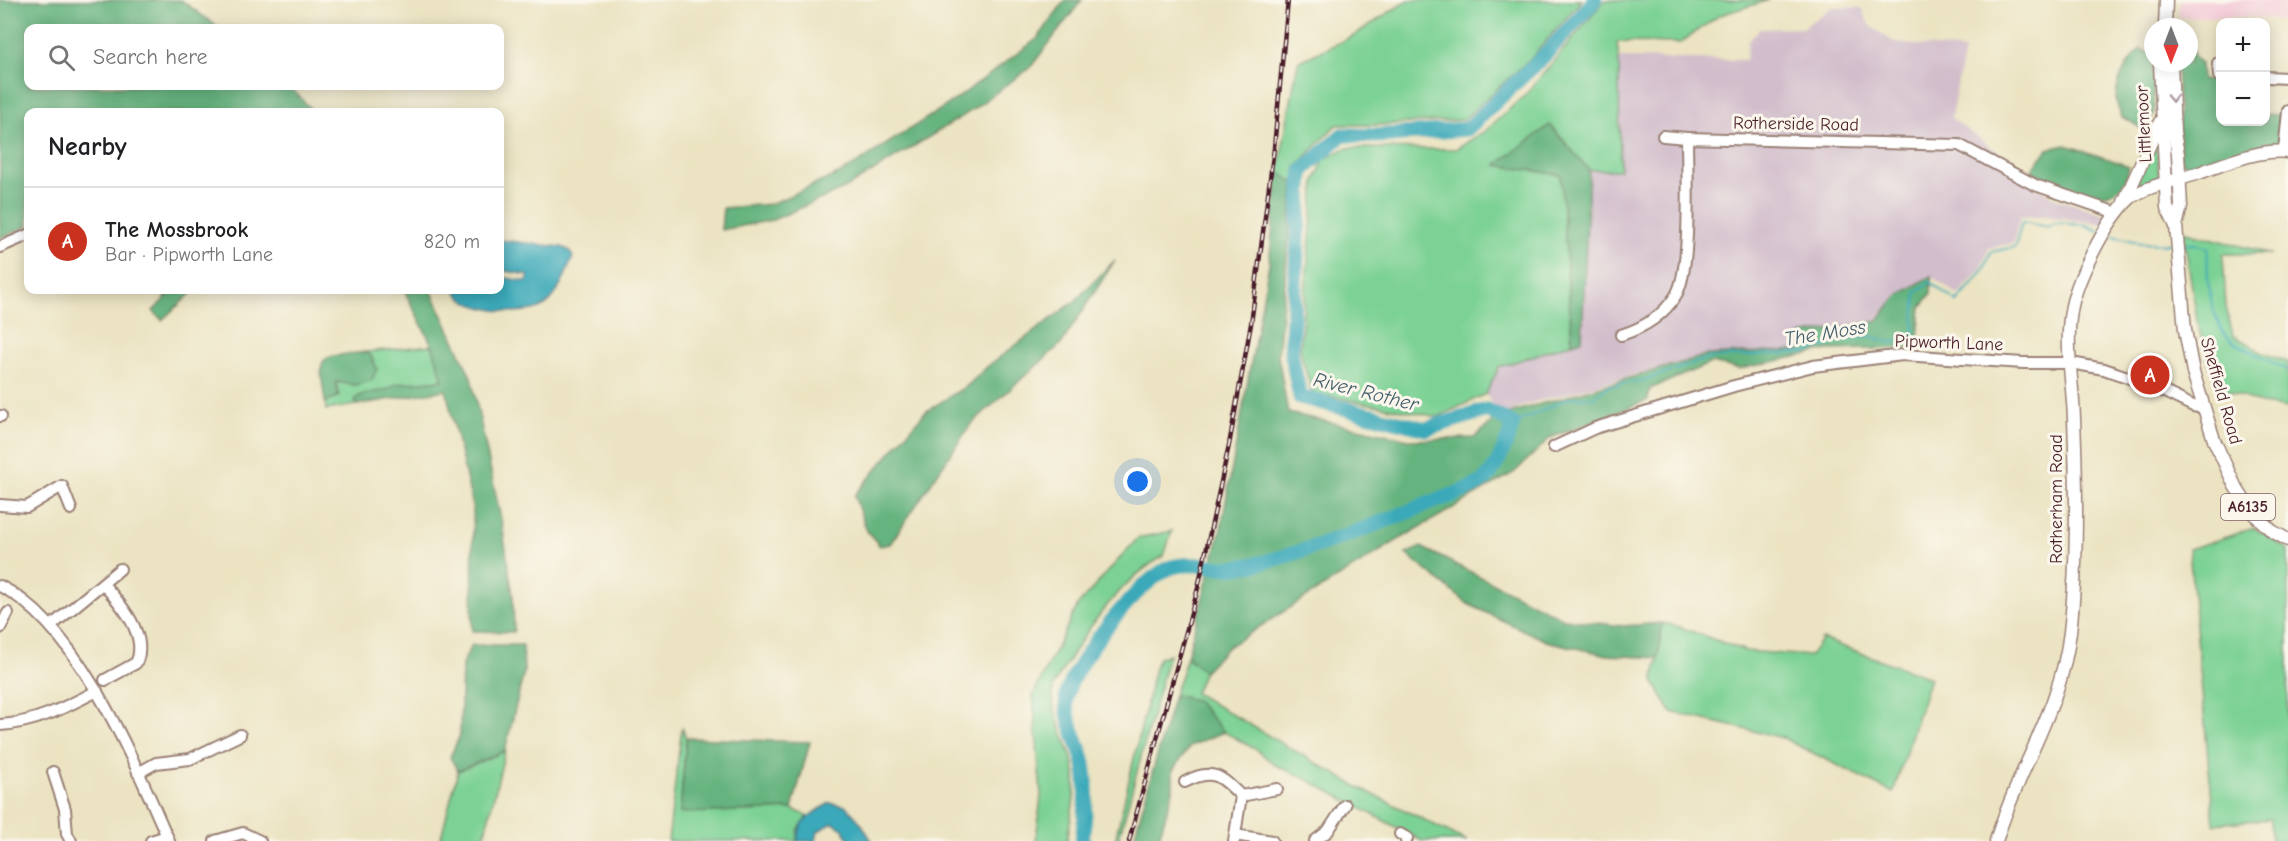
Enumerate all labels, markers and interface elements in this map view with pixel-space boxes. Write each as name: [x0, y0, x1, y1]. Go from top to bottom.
north arrow: [2144, 18, 2198, 72]
map controls: [2216, 18, 2270, 126]
button: +: [2216, 18, 2270, 72]
search box: [24, 24, 504, 90]
icon: search: [45, 41, 78, 74]
text: Search here: [93, 44, 208, 70]
button: −: [2216, 72, 2270, 126]
street label: Littlemoor: [2131, 84, 2157, 163]
one-way arrow: [2166, 94, 2179, 103]
street label: Rotherside Road: [1733, 112, 1859, 136]
text: Nearby: [48, 132, 127, 162]
text: The Mossbrook: [105, 217, 248, 243]
text: A: [62, 230, 73, 253]
text: 820 m: [424, 230, 480, 253]
text: Bar · Pipworth Lane: [105, 243, 273, 266]
water label: The Moss: [1783, 315, 1868, 351]
street label: Pipworth Lane: [1894, 331, 2004, 355]
street label: Sheffield Road: [2196, 335, 2246, 447]
pin: A: [2130, 352, 2170, 398]
water label: River Rother: [1311, 368, 1422, 416]
street label: Rotherham Road: [2046, 434, 2067, 564]
your location: [1123, 467, 1152, 496]
road number: A6135: [2221, 494, 2275, 520]

